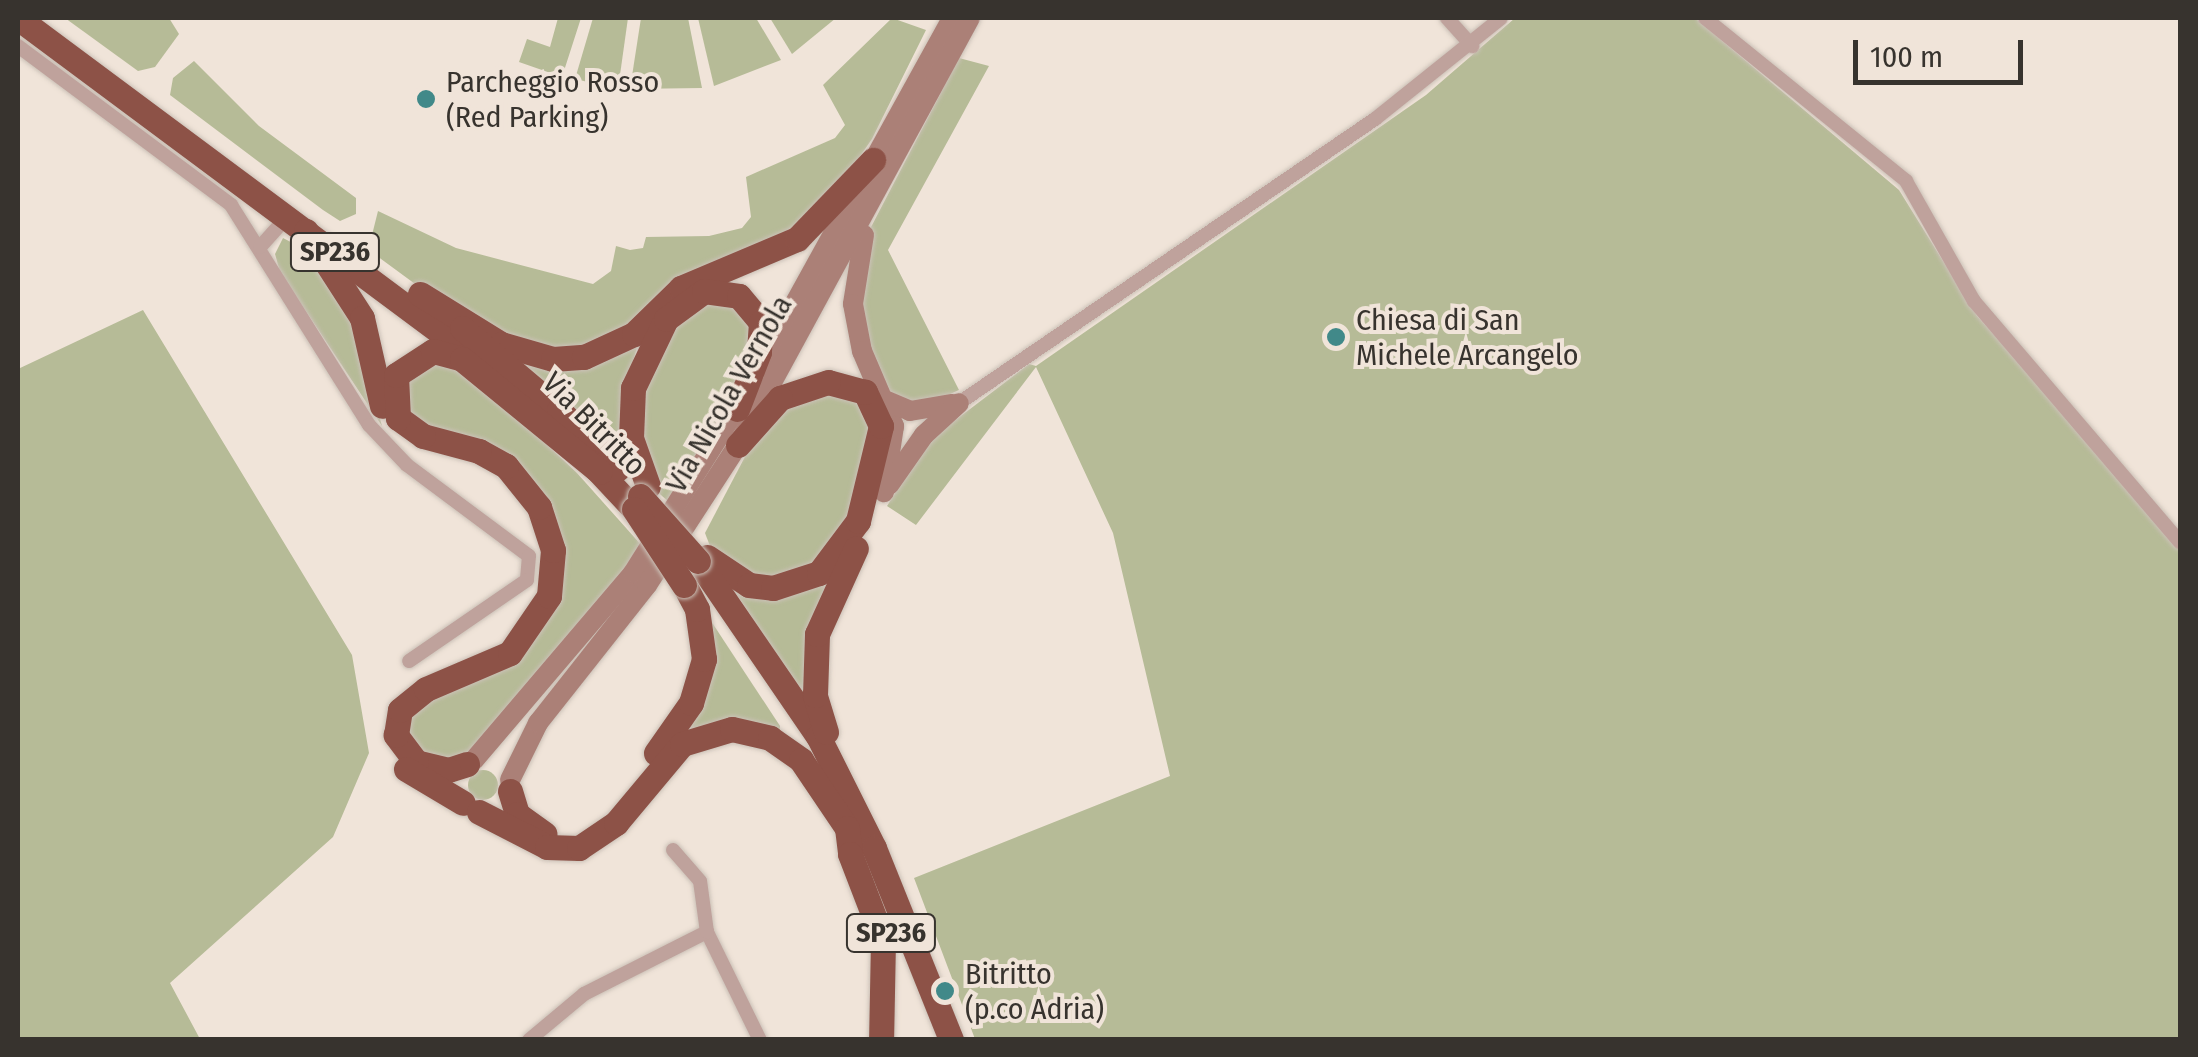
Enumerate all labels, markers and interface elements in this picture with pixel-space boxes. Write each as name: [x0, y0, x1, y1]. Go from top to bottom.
scale bar: [1858, 20, 2028, 82]
text: 100 m: [1870, 39, 1943, 75]
place label: Parcheggio Rosso (Red Parking): [446, 64, 659, 134]
marker: Parcheggio Rosso (Red Parking): [415, 88, 437, 110]
road number: SP236: [288, 229, 382, 275]
street label: Via Nicola Vernola: [658, 289, 800, 499]
place label: Chiesa di San Michele Arcangelo: [1356, 302, 1578, 372]
marker: Chiesa di San Michele Arcangelo: [1325, 326, 1347, 348]
street label: Via Bitritto: [535, 365, 653, 483]
road number: SP236: [844, 910, 938, 956]
place label: Bitritto (p.co Adria): [965, 956, 1104, 1026]
marker: Bitritto (p.co Adria): [934, 980, 956, 1002]

